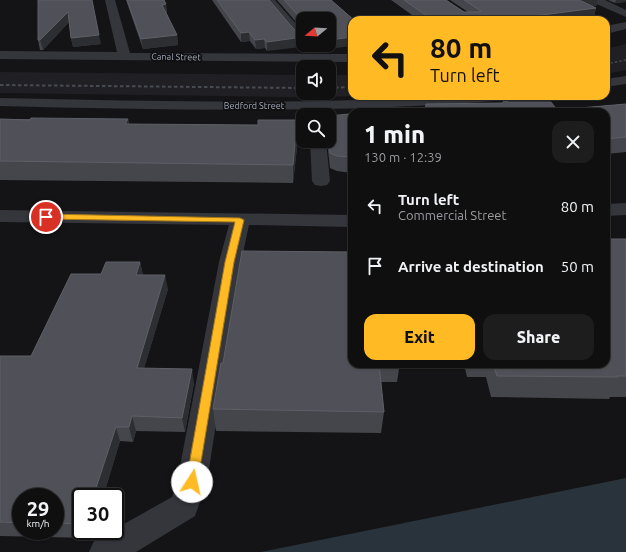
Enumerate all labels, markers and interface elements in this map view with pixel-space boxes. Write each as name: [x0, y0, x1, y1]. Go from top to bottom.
north arrow: [296, 12, 336, 52]
map controls: [296, 12, 336, 148]
icon: left: [364, 32, 416, 84]
text: 80 m: [430, 32, 492, 63]
street label: Canal Street: [151, 52, 201, 62]
button: sound: [296, 60, 336, 100]
text: Turn left: [430, 65, 500, 85]
street label: Bedford Street: [224, 101, 285, 111]
button: search: [296, 108, 336, 148]
text: 1 min: [364, 121, 425, 148]
button: close: [552, 121, 594, 163]
text: 130 m · 12:39: [364, 150, 442, 164]
text: Turn left: [398, 191, 459, 208]
icon: left: [364, 195, 386, 217]
text: 80 m: [561, 198, 594, 215]
pin: [29, 200, 63, 234]
icon: arrive: [35, 206, 57, 228]
text: Commercial Street: [398, 208, 507, 222]
icon: arrive: [364, 255, 386, 277]
text: Arrive at destination: [398, 258, 544, 275]
text: 50 m: [561, 258, 594, 275]
button: Exit: [364, 314, 475, 360]
button: Share: [483, 314, 594, 360]
position arrow: [171, 461, 213, 503]
speed limit sign: 30: [72, 488, 124, 540]
text: 29: [27, 497, 49, 520]
text: km/h: [26, 518, 50, 529]

